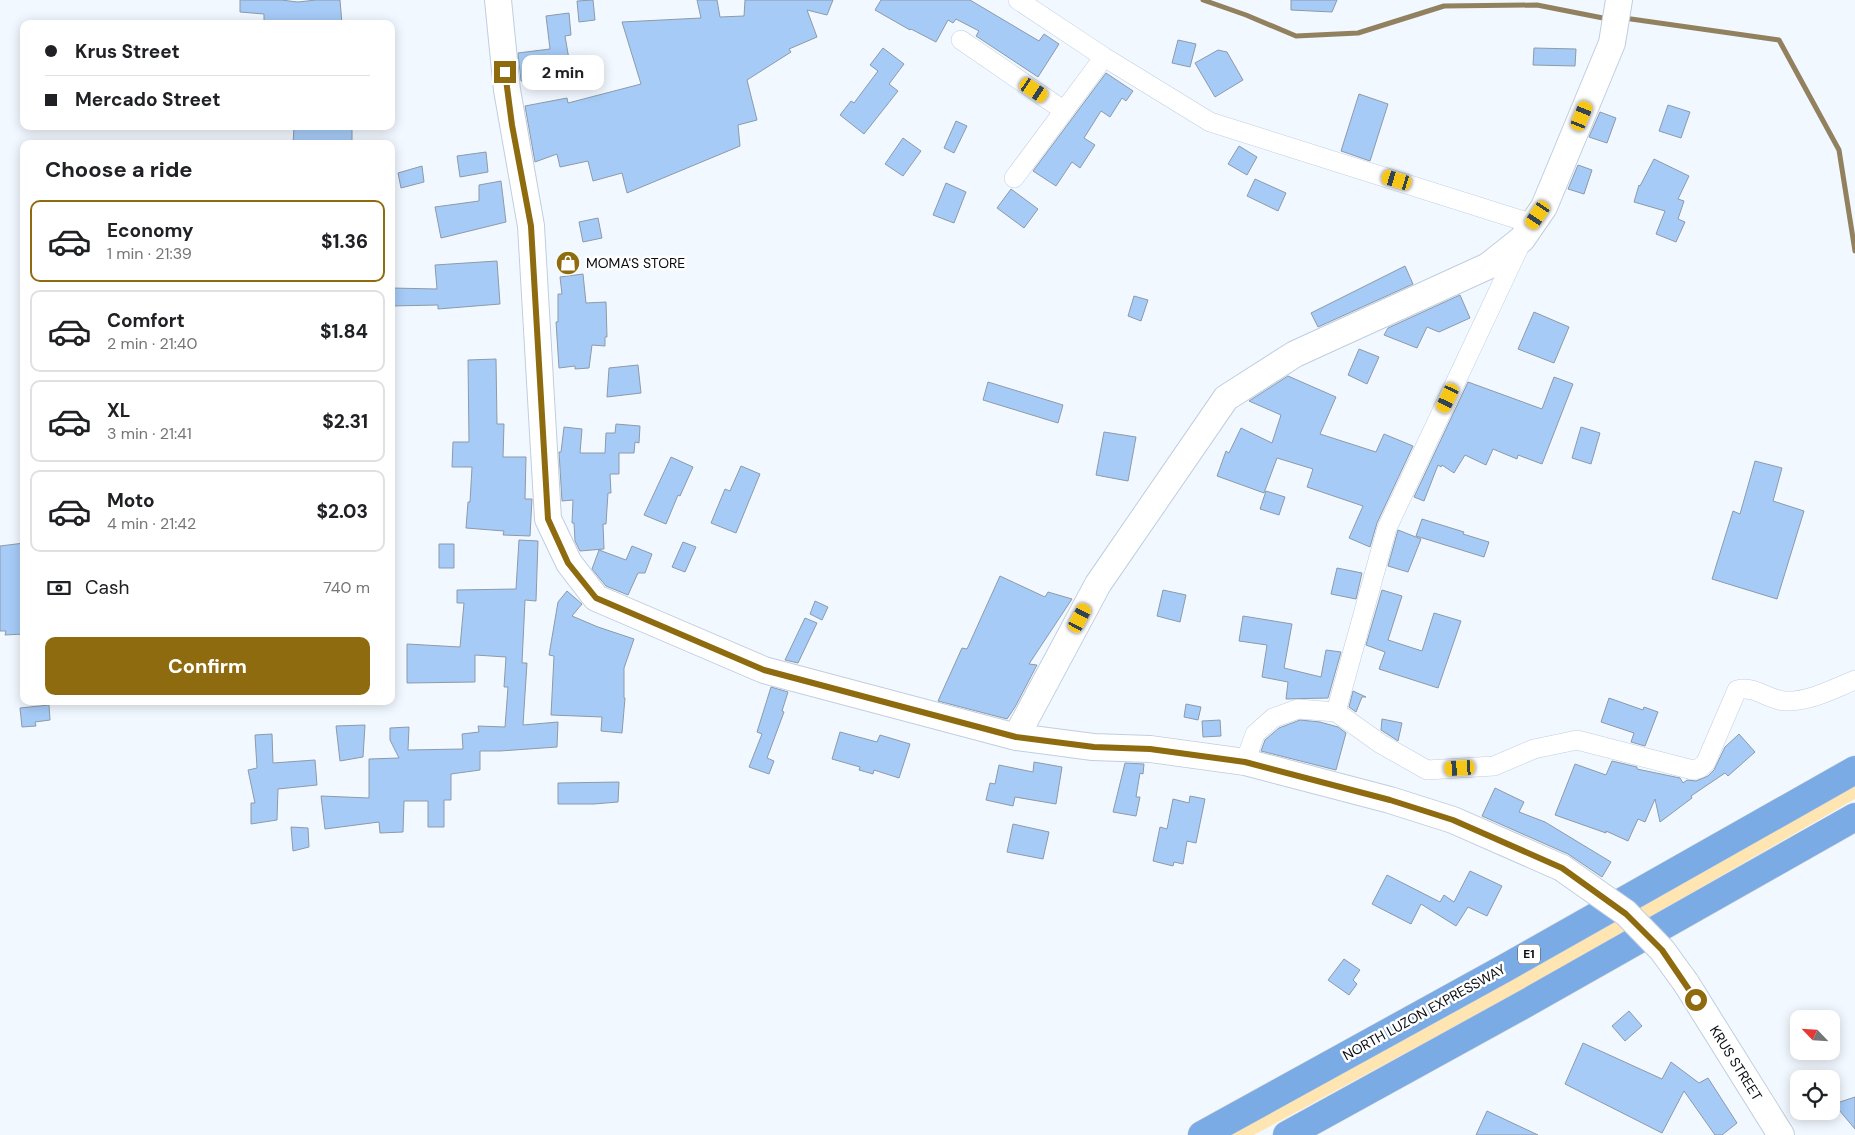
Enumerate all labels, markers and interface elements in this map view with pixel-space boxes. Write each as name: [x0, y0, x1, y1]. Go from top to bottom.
text: Krus Street: [75, 39, 180, 64]
callout: 2 min: [522, 54, 605, 90]
route end: [494, 61, 516, 83]
text: 2 min: [542, 62, 584, 83]
car: [1017, 75, 1050, 105]
text: Mercado Street: [75, 87, 220, 112]
car: [1569, 99, 1594, 133]
text: Choose a ride: [45, 155, 193, 184]
car: [1380, 168, 1413, 192]
car: [1523, 198, 1552, 232]
text: Economy: [107, 218, 194, 243]
icon: car: [47, 219, 92, 264]
text: $1.36: [321, 229, 368, 254]
text: 1 min · 21:39: [107, 243, 192, 264]
shop icon: MOMA'S STORE: [555, 250, 581, 276]
place label: MOMA'S STORE: [586, 254, 685, 272]
text: Comfort: [107, 308, 185, 333]
icon: car: [47, 309, 92, 354]
text: $1.84: [320, 319, 368, 344]
text: 2 min · 21:40: [107, 333, 198, 354]
car: [1434, 381, 1461, 415]
text: XL: [107, 398, 130, 423]
icon: car: [47, 399, 92, 444]
text: $2.31: [322, 409, 368, 434]
text: 3 min · 21:41: [107, 423, 192, 444]
text: Moto: [107, 488, 155, 513]
icon: car: [47, 489, 92, 534]
text: $2.03: [316, 499, 368, 524]
text: 4 min · 21:42: [107, 513, 196, 534]
icon: cash: [45, 574, 73, 602]
text: Cash: [85, 575, 129, 600]
text: 740 m: [323, 577, 370, 598]
car: [1066, 601, 1093, 635]
button: Confirm: [45, 637, 370, 695]
car: [1444, 760, 1475, 776]
road number: E1: [1518, 944, 1540, 964]
street label: NORTH LUZON EXPRESSWAY: [1339, 960, 1509, 1064]
route start: [1685, 989, 1707, 1011]
north arrow: [1790, 1010, 1840, 1060]
map controls: [1790, 1010, 1840, 1120]
street label: KRUS STREET: [1706, 1022, 1766, 1104]
button: locate: [1790, 1070, 1840, 1120]

